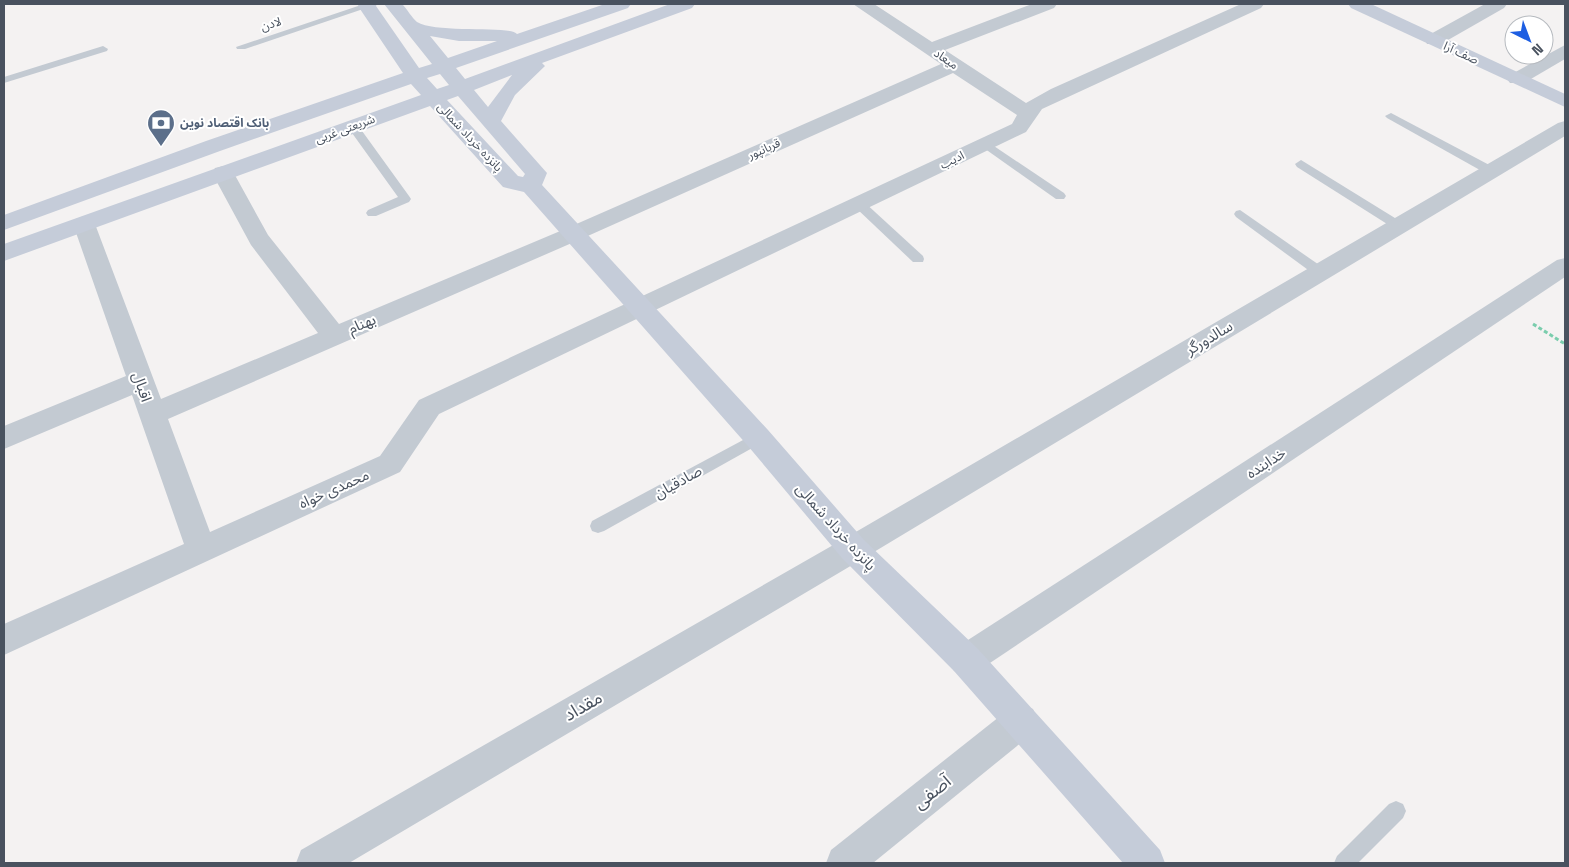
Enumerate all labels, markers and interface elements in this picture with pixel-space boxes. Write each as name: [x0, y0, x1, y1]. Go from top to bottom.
street label: لادن: [259, 13, 283, 35]
north arrow: [1504, 15, 1554, 65]
street label: صف آرا: [1441, 38, 1481, 68]
text: N: [1528, 40, 1547, 59]
street label: میعاد: [931, 45, 961, 73]
street label: پانزده خرداد شمالی: [434, 99, 506, 175]
bank icon: بانک اقتصاد نوین: [146, 108, 176, 147]
street label: شریعتی غربی: [313, 111, 377, 147]
place label: بانک اقتصاد نوین: [180, 115, 270, 131]
street label: قربانپور: [744, 135, 783, 164]
street label: ادیب: [937, 147, 967, 173]
street label: بهنام: [345, 309, 379, 340]
street label: سالدورگر: [1181, 316, 1236, 360]
street label: اقبال: [129, 369, 156, 404]
street label: خدابنده: [1242, 443, 1289, 482]
street label: صادقیان: [650, 461, 705, 502]
street label: محمدی خواه: [296, 465, 372, 512]
street label: پانزده خرداد شمالی: [791, 479, 881, 575]
street label: مقداد: [559, 685, 606, 726]
street label: آصفی: [908, 769, 956, 814]

